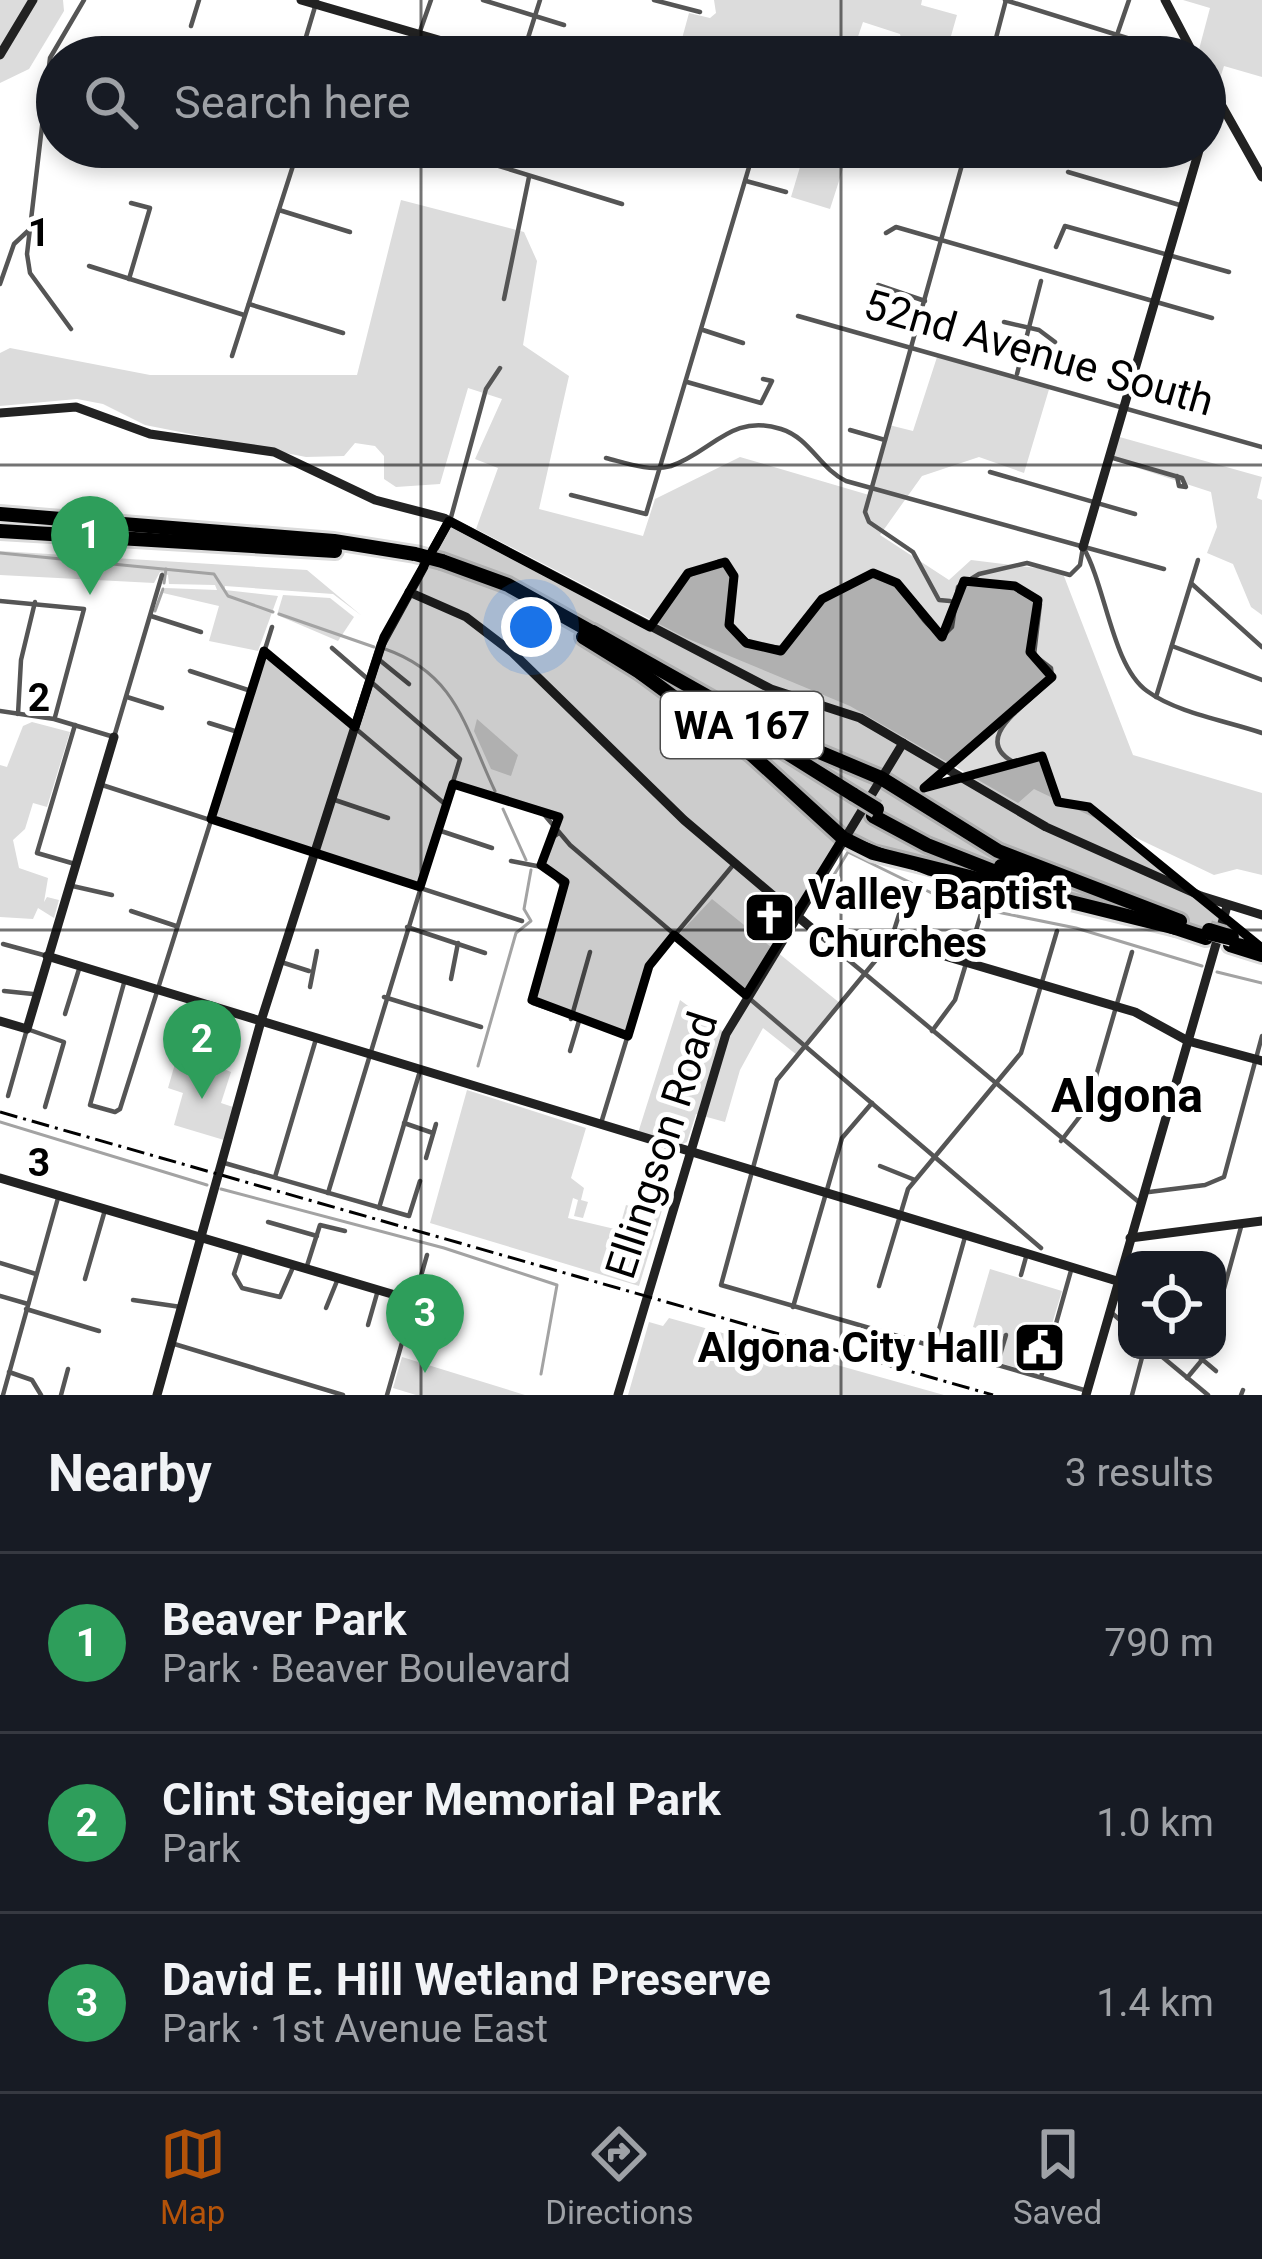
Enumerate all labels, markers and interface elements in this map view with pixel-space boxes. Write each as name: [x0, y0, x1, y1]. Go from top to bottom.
search box: [36, 36, 1226, 168]
icon: search: [78, 69, 144, 135]
text: Search here: [174, 76, 411, 129]
text: 1: [28, 210, 50, 256]
street label: 52nd Avenue South: [859, 279, 1219, 426]
pin: 1: [51, 496, 129, 595]
your location: [501, 597, 561, 657]
text: 2: [28, 675, 50, 721]
road number: WA 167: [661, 692, 823, 758]
place label: Valley Baptist Churches: [808, 870, 1067, 967]
church icon: Valley Baptist Churches: [741, 890, 797, 946]
pin: 2: [163, 1000, 241, 1099]
street label: Ellingson Road: [595, 1006, 728, 1284]
district label: Algona: [1051, 1067, 1203, 1124]
text: 3: [28, 1140, 50, 1186]
map controls: [1118, 1251, 1226, 1359]
button: locate: [1118, 1251, 1226, 1359]
pin: 3: [386, 1274, 464, 1373]
public building icon: Algona City Hall: [1011, 1319, 1067, 1375]
place label: Algona City Hall: [698, 1323, 1000, 1372]
text: Nearby: [48, 1444, 212, 1503]
text: 3 results: [1065, 1450, 1214, 1496]
text: Beaver Park: [162, 1593, 407, 1646]
text: 1: [76, 1620, 98, 1666]
text: 790 m: [1104, 1620, 1214, 1666]
text: Park · Beaver Boulevard: [162, 1646, 571, 1692]
text: Clint Steiger Memorial Park: [162, 1773, 721, 1826]
text: 2: [76, 1800, 98, 1846]
text: 1.0 km: [1096, 1800, 1214, 1846]
text: Park: [162, 1826, 241, 1872]
text: David E. Hill Wetland Preserve: [162, 1953, 771, 2006]
text: 3: [76, 1980, 98, 2026]
text: 1.4 km: [1096, 1980, 1214, 2026]
text: Park · 1st Avenue East: [162, 2006, 548, 2052]
tab: Map: [160, 2121, 226, 2232]
tab: Directions: [545, 2121, 694, 2232]
tab: Saved: [1013, 2121, 1102, 2232]

